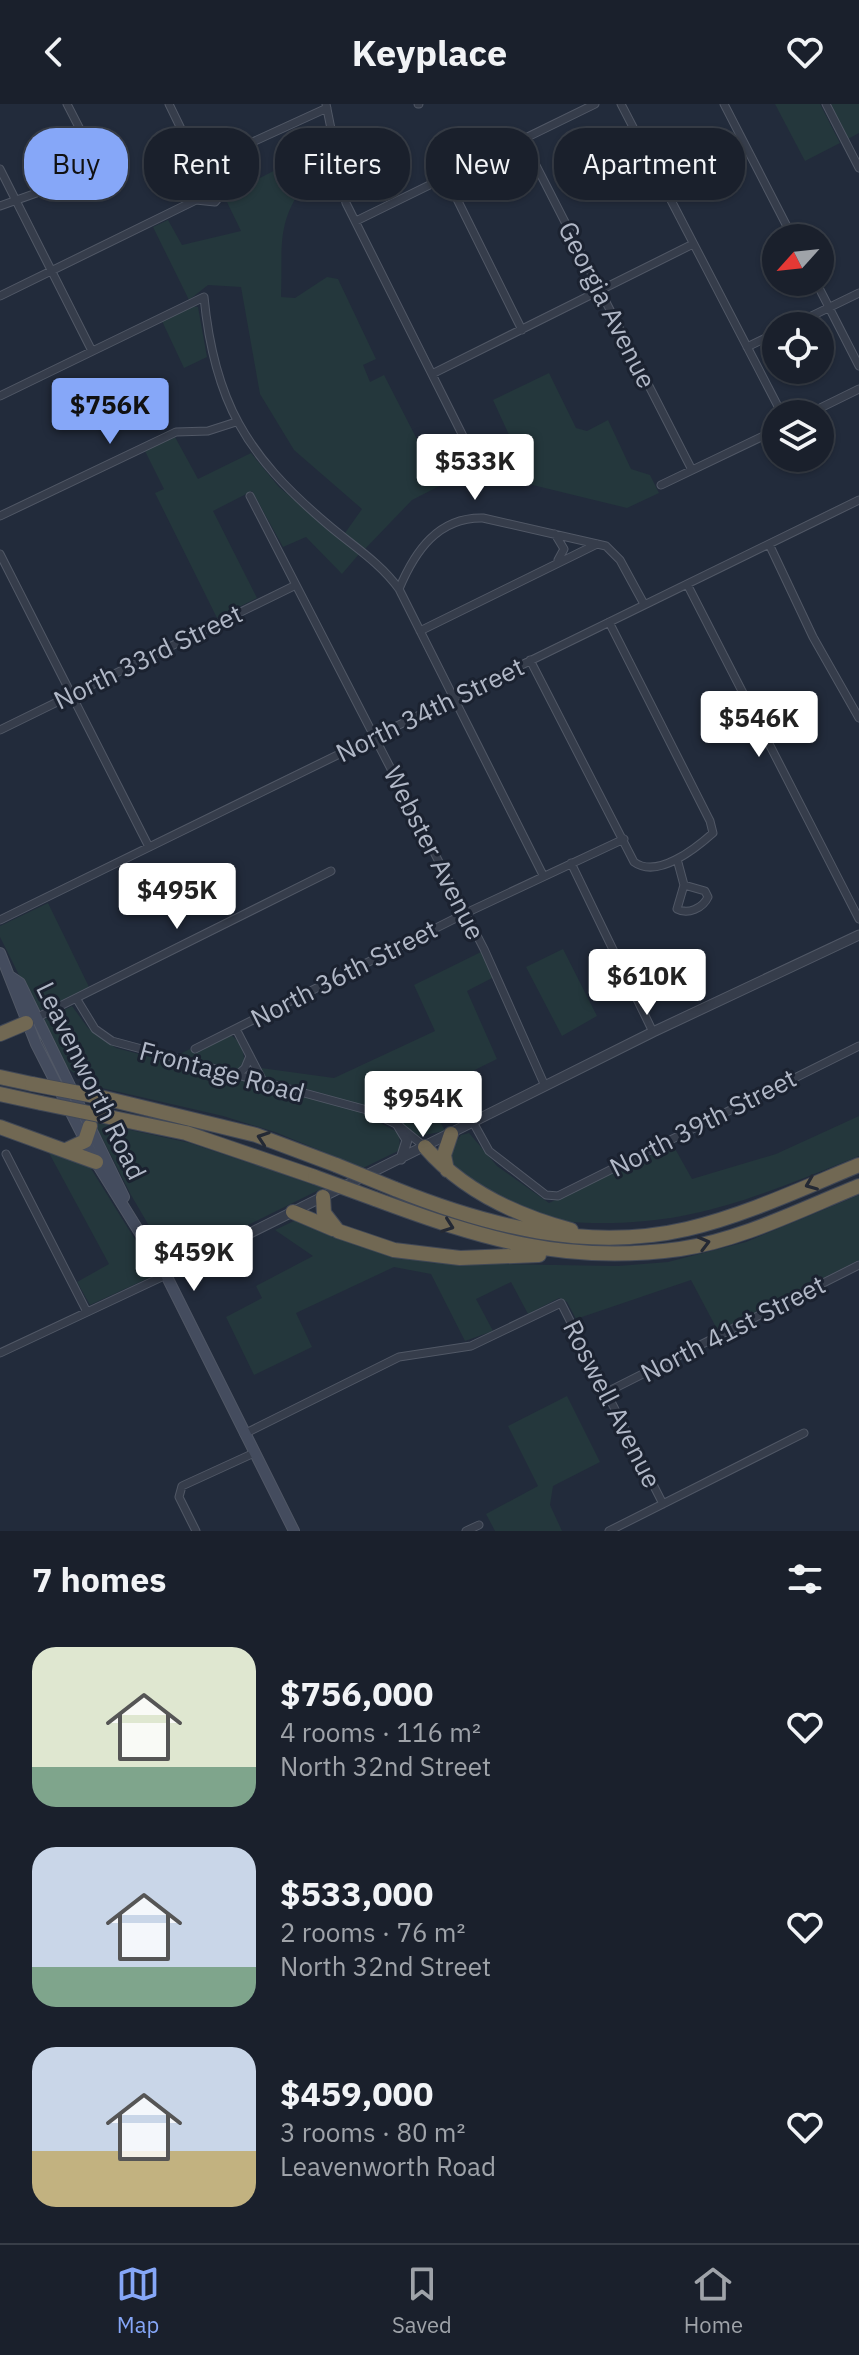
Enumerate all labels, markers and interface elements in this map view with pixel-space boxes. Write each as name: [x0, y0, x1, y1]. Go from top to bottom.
text: Keyplace: [352, 29, 507, 76]
icon: back: [32, 30, 76, 74]
icon: heart: [783, 30, 827, 74]
chip: Buy: [24, 128, 128, 200]
chip: Rent: [144, 128, 259, 200]
chip: Filters: [275, 128, 410, 200]
chip: New: [426, 128, 538, 200]
chip: Apartment: [554, 128, 745, 200]
street label: Georgia Avenue: [551, 215, 665, 394]
north arrow: [762, 224, 834, 296]
map controls: [762, 224, 834, 472]
button: locate: [762, 312, 834, 384]
pin: $756K: [54, 378, 166, 446]
text: $756K: [70, 387, 150, 421]
button: layers: [762, 400, 834, 472]
pin: $533K: [419, 434, 531, 502]
text: $533K: [435, 443, 515, 477]
street label: North 33rd Street: [48, 596, 247, 716]
street label: North 34th Street: [330, 649, 529, 769]
pin: $546K: [703, 691, 815, 759]
text: $546K: [719, 700, 799, 734]
street label: Webster Avenue: [377, 760, 493, 945]
pin: $495K: [121, 863, 233, 931]
text: $495K: [137, 872, 217, 906]
street label: North 36th Street: [244, 911, 443, 1035]
pin: $610K: [591, 949, 703, 1017]
text: $610K: [607, 958, 687, 992]
street label: Leavenworth Road: [29, 976, 155, 1185]
street label: Frontage Road: [136, 1033, 309, 1109]
street label: North 39th Street: [603, 1060, 802, 1184]
pin: $954K: [367, 1071, 479, 1139]
text: $954K: [383, 1080, 463, 1114]
one-way arrow: [256, 1132, 270, 1148]
one-way arrow: [805, 1175, 819, 1191]
one-way arrow: [440, 1216, 454, 1233]
pin: $459K: [138, 1225, 250, 1293]
text: $459K: [154, 1234, 234, 1268]
one-way arrow: [697, 1235, 711, 1252]
street label: North 41st Street: [634, 1267, 831, 1389]
street label: Roswell Avenue: [556, 1314, 670, 1493]
text: 7 homes: [32, 1557, 167, 1601]
icon: filters: [783, 1557, 827, 1601]
text: $756,000: [280, 1671, 433, 1715]
icon: home: [96, 1679, 192, 1775]
icon: heart: [783, 1705, 827, 1749]
text: 4 rooms · 116 m²: [280, 1715, 481, 1749]
text: North 32nd Street: [280, 1749, 491, 1783]
text: $533,000: [280, 1871, 433, 1915]
icon: home: [96, 1879, 192, 1975]
icon: heart: [783, 1905, 827, 1949]
text: 2 rooms · 76 m²: [280, 1915, 465, 1949]
text: North 32nd Street: [280, 1949, 491, 1983]
text: $459,000: [280, 2071, 433, 2115]
icon: home: [96, 2079, 192, 2175]
icon: heart: [783, 2105, 827, 2149]
text: 3 rooms · 80 m²: [280, 2115, 465, 2149]
text: Leavenworth Road: [280, 2149, 496, 2183]
tab: Map: [116, 2262, 160, 2339]
tab: Saved: [392, 2262, 452, 2339]
tab: Home: [684, 2262, 743, 2339]

